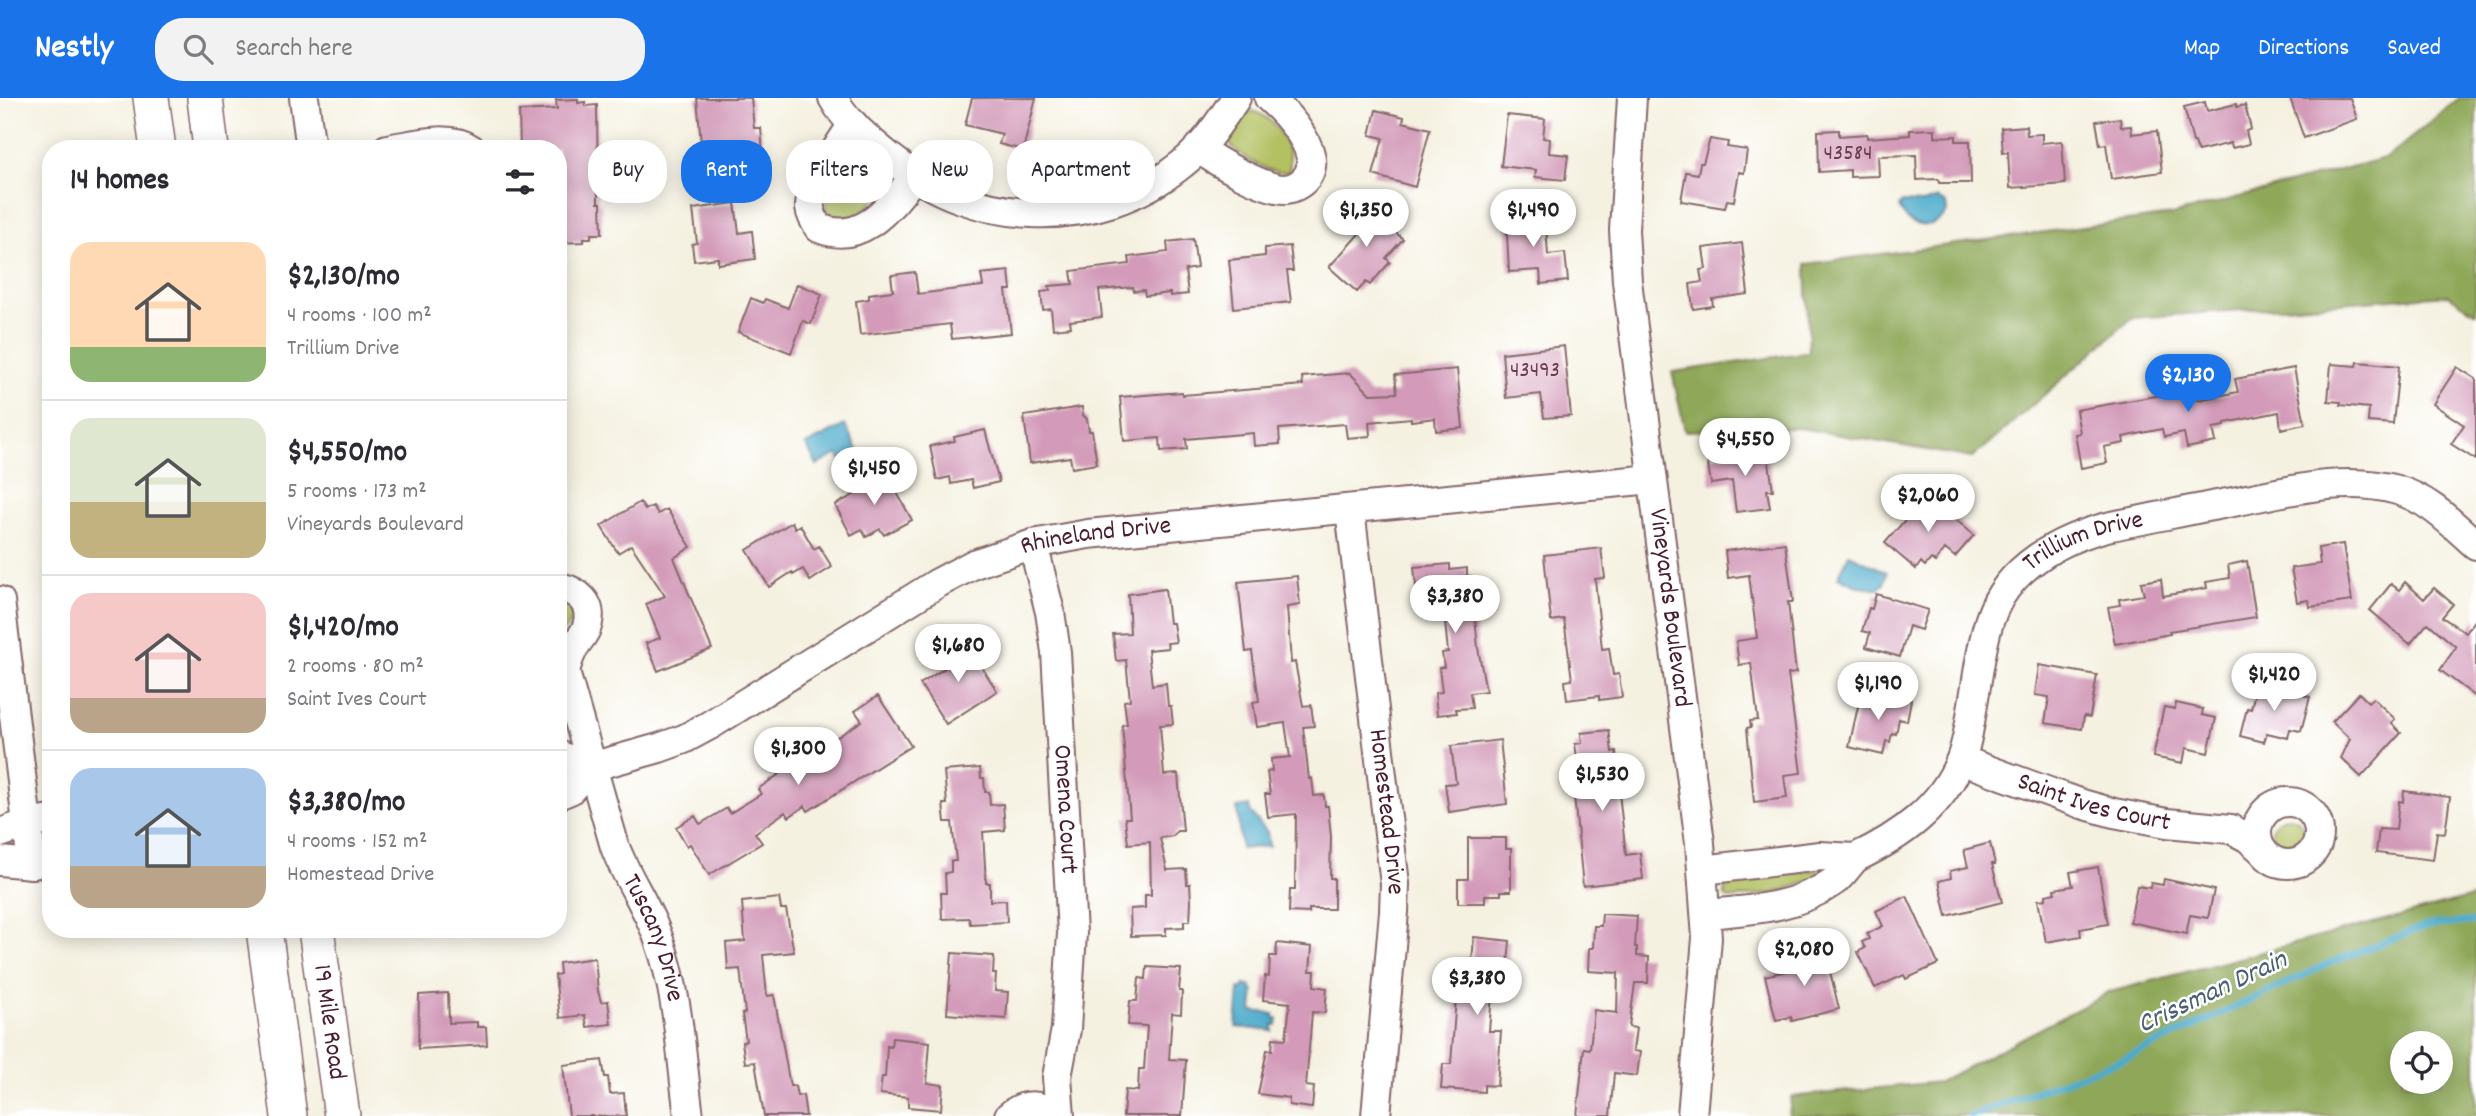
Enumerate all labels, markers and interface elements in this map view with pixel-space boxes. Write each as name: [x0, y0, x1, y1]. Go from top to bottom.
search box: [155, 18, 645, 81]
text: Nestly: [35, 26, 113, 73]
icon: search: [179, 30, 217, 68]
text: Search here: [235, 31, 353, 68]
text: Map: [2184, 32, 2220, 66]
text: Directions: [2258, 32, 2349, 66]
text: Saved: [2387, 32, 2441, 66]
house number: 43584: [1823, 138, 1873, 171]
chip: Buy: [588, 140, 667, 203]
chip: Rent: [681, 140, 772, 203]
chip: Filters: [786, 140, 893, 203]
chip: New: [907, 140, 993, 203]
chip: Apartment: [1007, 140, 1155, 203]
text: 14 homes: [70, 161, 169, 204]
icon: filters: [501, 163, 539, 201]
pin: $1,350: [1309, 190, 1423, 249]
pin: $1,490: [1476, 190, 1590, 249]
text: $1,350: [1339, 195, 1393, 228]
text: $1,490: [1506, 195, 1560, 228]
text: $2,130/mo: [287, 257, 400, 300]
icon: home: [126, 270, 210, 354]
text: 4 rooms · 100 m²: [287, 300, 432, 333]
text: Trillium Drive: [287, 333, 399, 366]
pin: $2,130: [2131, 354, 2245, 414]
house number: 43493: [1510, 355, 1560, 388]
text: $2,130: [2161, 360, 2215, 393]
pin: $4,550: [1688, 418, 1802, 478]
text: $4,550: [1715, 424, 1775, 457]
text: $4,550/mo: [287, 433, 407, 476]
icon: home: [126, 446, 210, 530]
pin: $1,450: [817, 448, 931, 507]
text: $1,450: [847, 453, 901, 486]
pin: $2,060: [1871, 474, 1985, 534]
text: 5 rooms · 173 m²: [287, 476, 427, 509]
text: $2,060: [1897, 480, 1959, 513]
street label: Trillium Drive: [2015, 502, 2146, 581]
street label: Vineyards Boulevard: [1638, 506, 1701, 709]
street label: Rhineland Drive: [1015, 507, 1173, 565]
text: Vineyards Boulevard: [287, 509, 464, 542]
pin: $3,380: [1398, 575, 1512, 635]
text: $3,380: [1426, 581, 1484, 614]
text: $1,420/mo: [287, 608, 399, 651]
icon: home: [126, 621, 210, 705]
pin: $1,680: [901, 624, 1015, 684]
text: $1,680: [931, 630, 985, 663]
text: 2 rooms · 80 m²: [287, 651, 424, 684]
pin: $1,420: [2217, 654, 2331, 713]
text: $1,420: [2247, 659, 2301, 692]
pin: $1,190: [1821, 662, 1935, 722]
text: $1,190: [1853, 668, 1903, 701]
text: Saint Ives Court: [287, 684, 427, 717]
street label: Homestead Drive: [1358, 727, 1414, 895]
pin: $1,300: [741, 728, 855, 787]
text: $1,300: [770, 733, 826, 766]
street label: Omena Court: [1043, 744, 1087, 875]
pin: $1,530: [1545, 754, 1659, 813]
text: $1,530: [1575, 759, 1629, 792]
street label: Saint Ives Court: [2012, 763, 2174, 842]
text: $3,380/mo: [287, 783, 405, 826]
icon: home: [126, 796, 210, 880]
text: 4 rooms · 152 m²: [287, 826, 427, 859]
text: Homestead Drive: [287, 859, 434, 892]
street label: Tuscany Drive: [612, 868, 693, 1005]
pin: $2,080: [1747, 928, 1861, 988]
text: $2,080: [1774, 934, 1834, 967]
water label: Crissman Drain: [2132, 941, 2295, 1046]
pin: $3,380: [1420, 958, 1534, 1017]
street label: 19 Mile Road: [303, 962, 355, 1082]
text: $3,380: [1448, 963, 1506, 996]
map controls: [2390, 1031, 2453, 1094]
button: locate: [2390, 1031, 2453, 1094]

